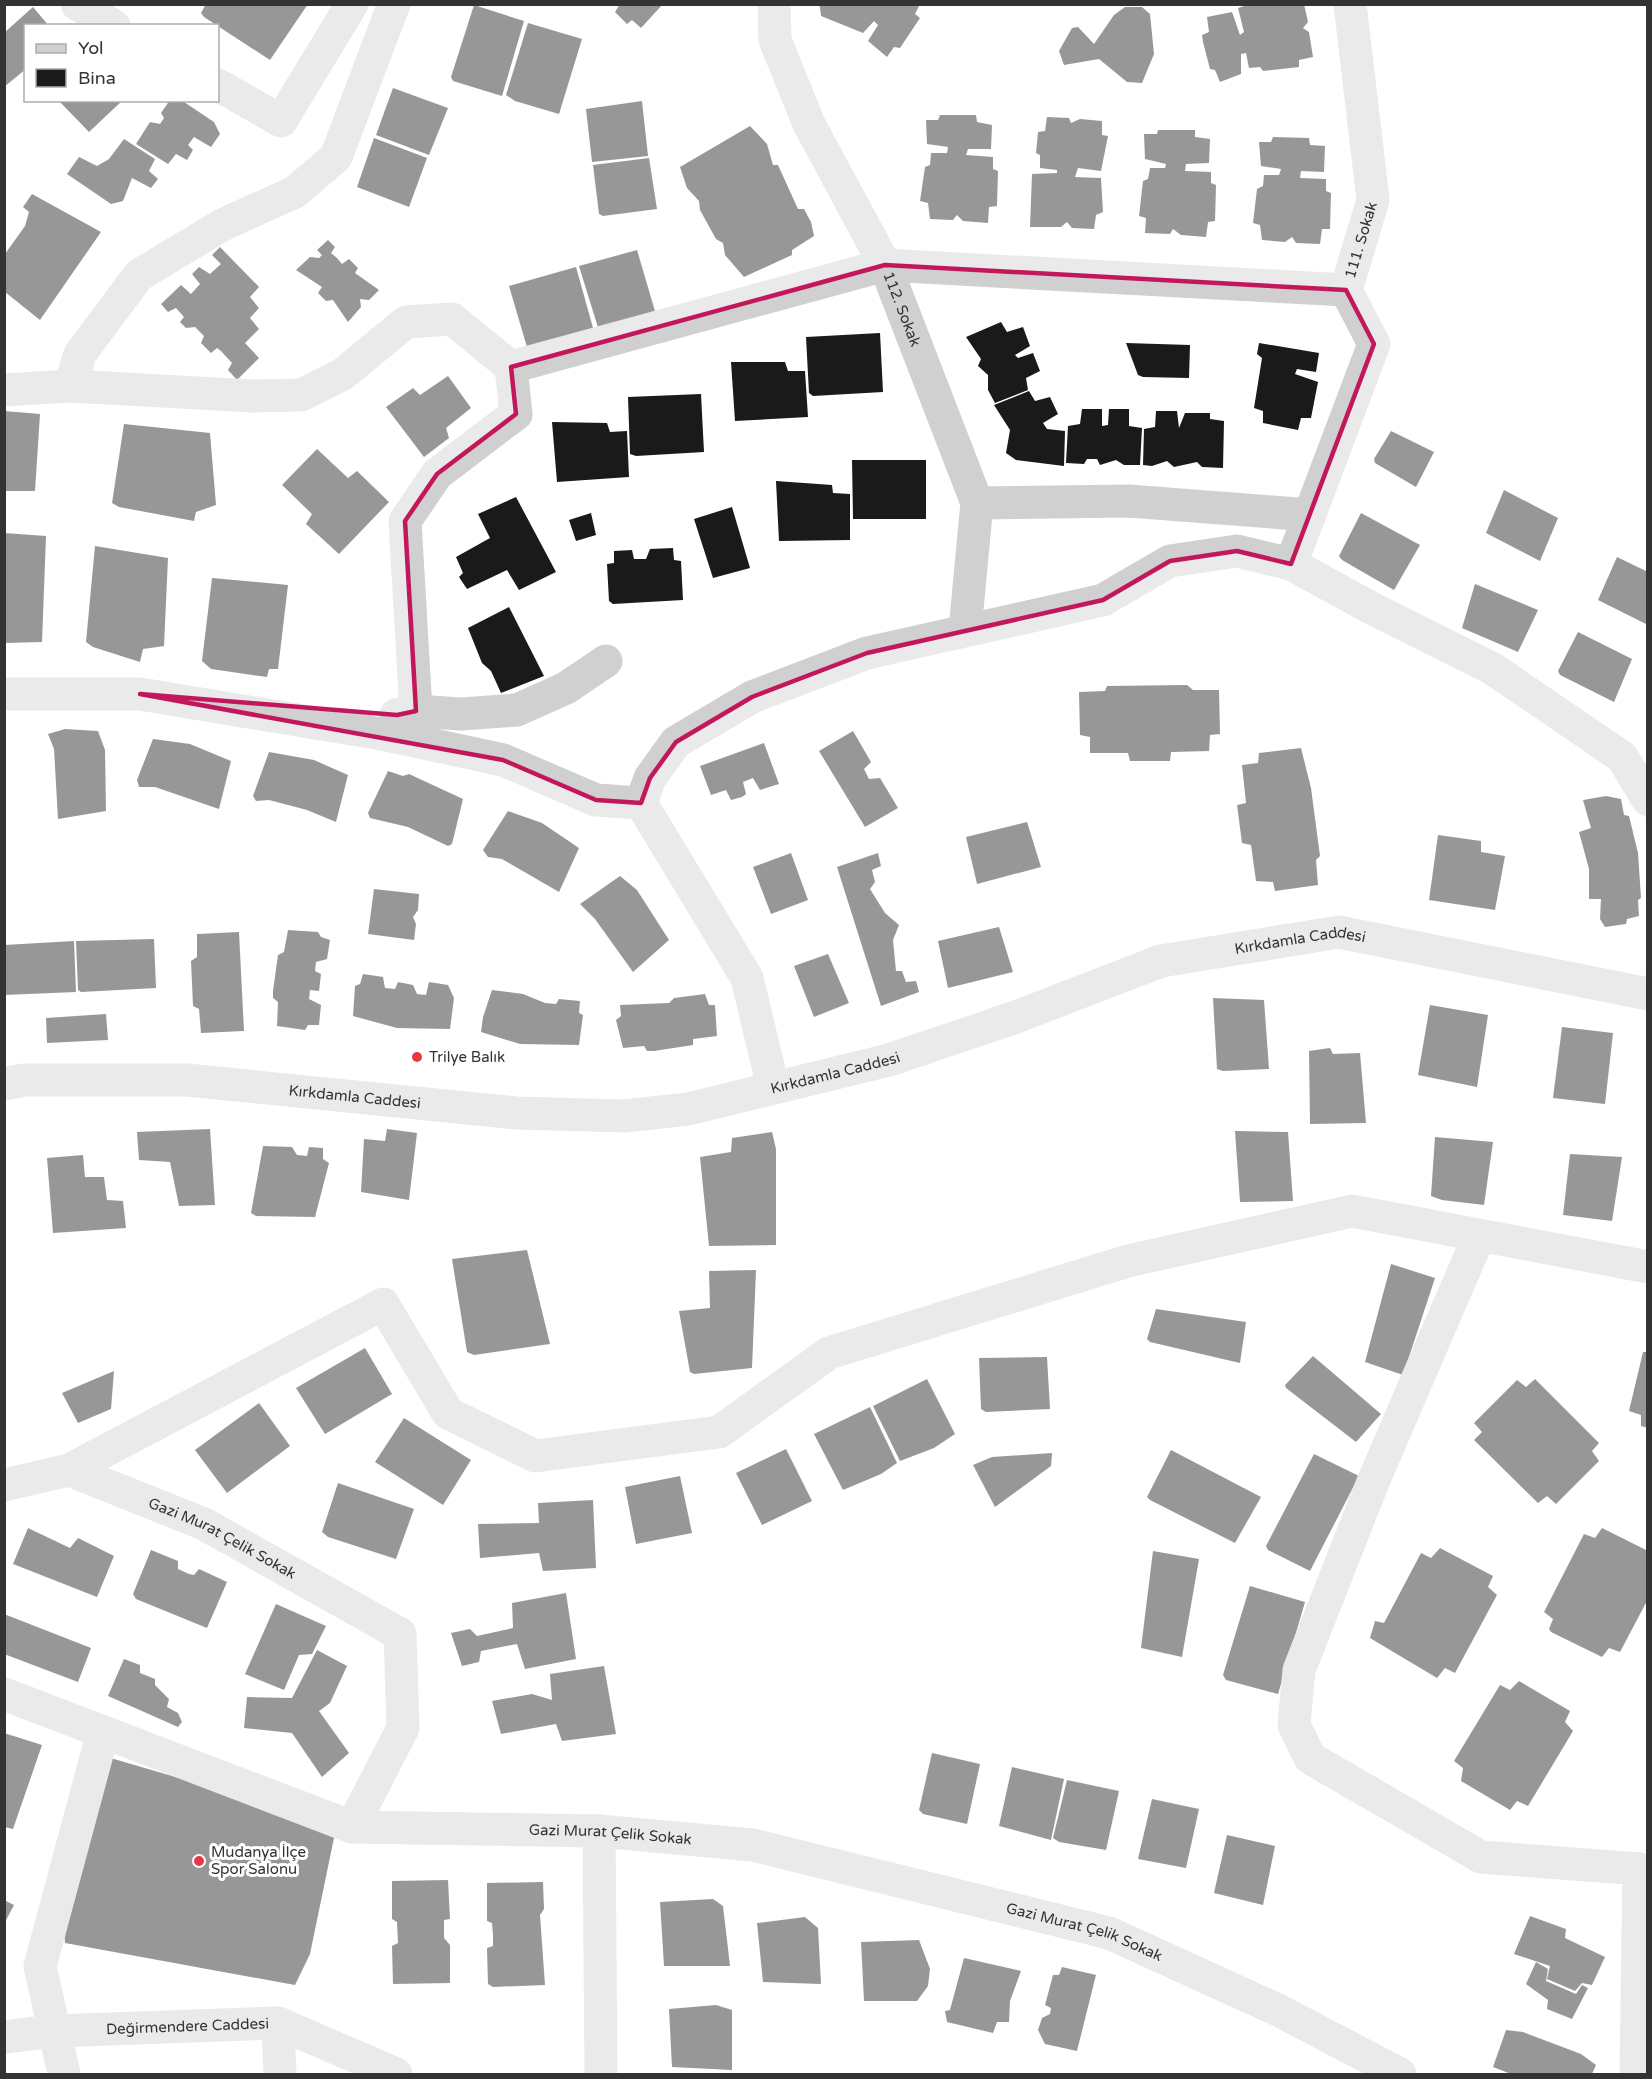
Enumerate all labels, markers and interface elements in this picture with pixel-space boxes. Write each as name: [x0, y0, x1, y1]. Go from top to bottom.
legend: [24, 24, 219, 102]
text: Yol: [78, 37, 104, 59]
text: Bina: [78, 67, 116, 89]
street label: 111. Sokak: [1341, 200, 1381, 281]
street label: 112. Sokak: [879, 269, 925, 349]
street label: Kırkdamla Caddesi: [1233, 923, 1367, 958]
place label: Trilye Balık: [429, 1048, 505, 1066]
street label: Kırkdamla Caddesi: [769, 1048, 902, 1098]
marker: Trilye Balık: [410, 1050, 424, 1064]
street label: Kırkdamla Caddesi: [288, 1081, 422, 1112]
street label: Gazi Murat Çelik Sokak: [146, 1494, 299, 1583]
street label: Gazi Murat Çelik Sokak: [529, 1821, 693, 1848]
place label: Mudanya İlçe Spor Salonu: [211, 1843, 306, 1878]
marker: Mudanya İlçe Spor Salonu: [192, 1854, 206, 1868]
street label: Gazi Murat Çelik Sokak: [1004, 1899, 1165, 1965]
street label: Değirmendere Caddesi: [106, 2014, 269, 2038]

